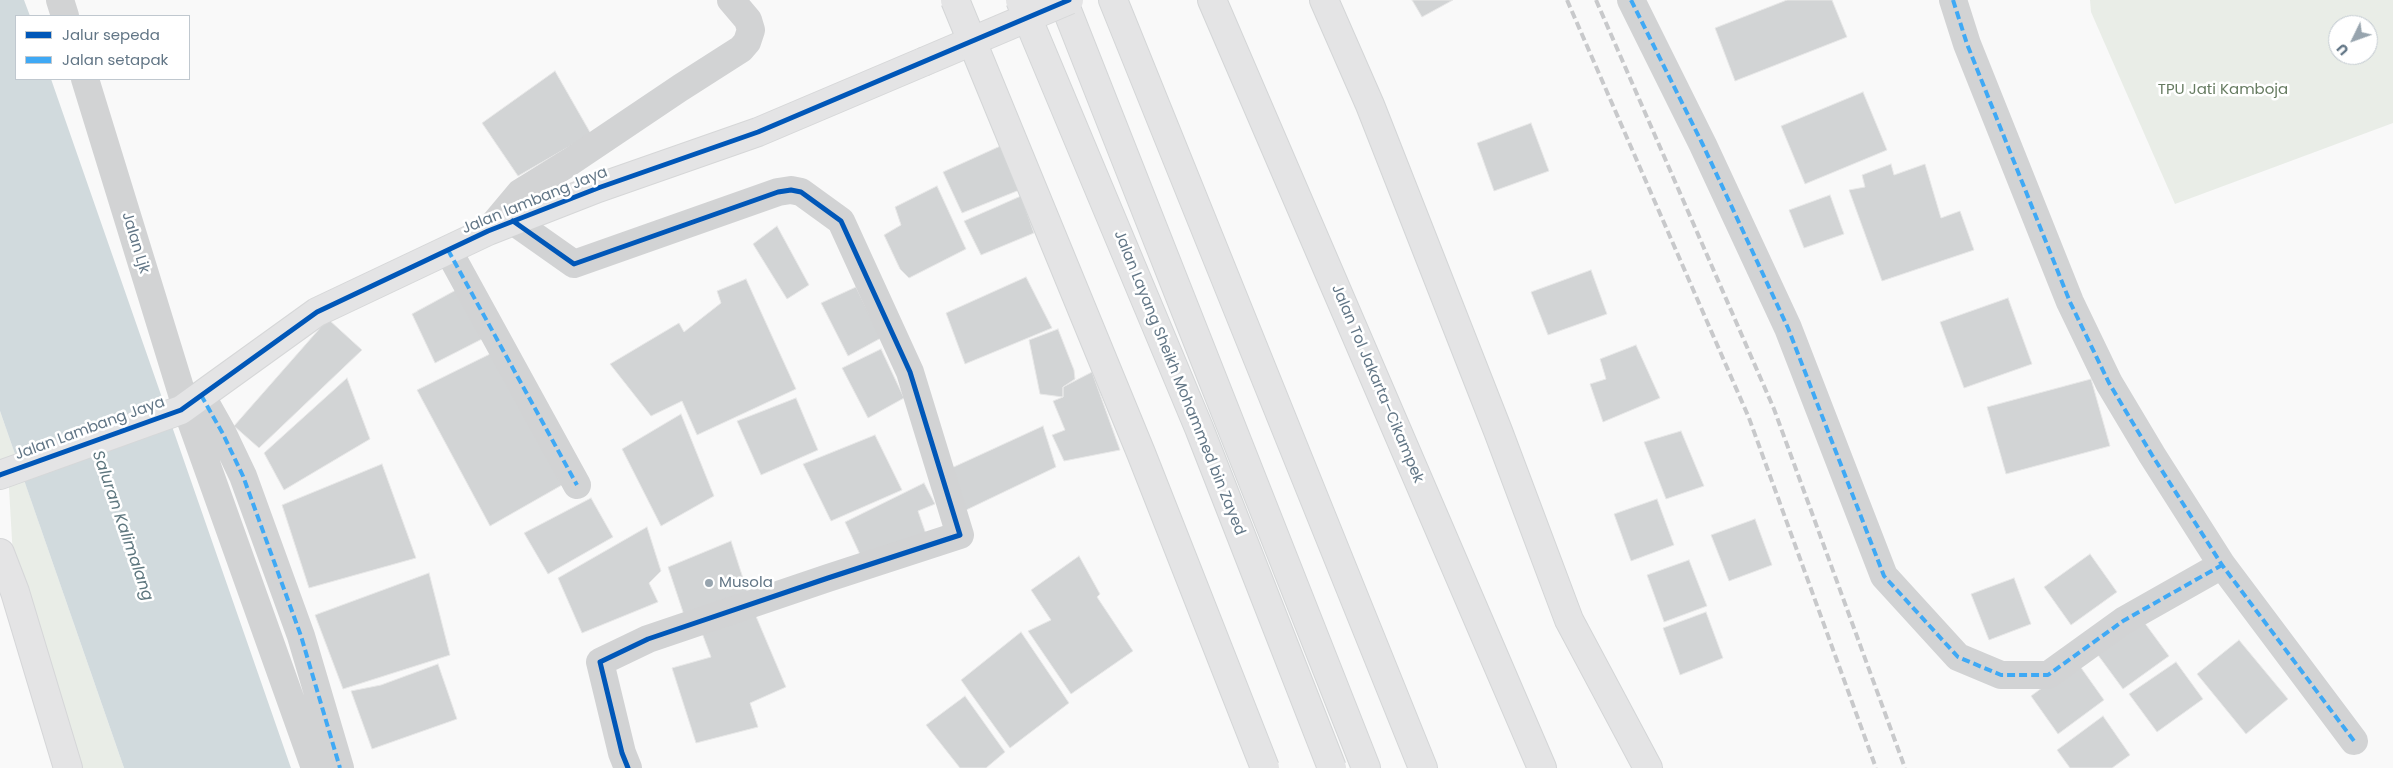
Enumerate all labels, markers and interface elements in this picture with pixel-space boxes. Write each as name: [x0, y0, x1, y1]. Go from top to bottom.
legend: [15, 15, 190, 80]
north arrow: [2328, 15, 2378, 65]
text: Jalur sepeda: [62, 24, 160, 45]
text: U: [2332, 39, 2353, 60]
text: Jalan setapak: [62, 49, 168, 70]
park label: TPU Jati Kamboja: [2158, 81, 2288, 99]
street label: Jalan lambang Jaya: [460, 164, 610, 238]
street label: Jalan Ljk: [117, 210, 153, 276]
street label: Jalan Layang Sheikh Mohammed bin Zayed: [1109, 228, 1249, 538]
street label: Jalan Tol Jakarta–Cikampek: [1327, 282, 1427, 486]
street label: Jalan Lambang Jaya: [13, 393, 167, 465]
water label: Saluran Kalimalang: [87, 448, 157, 604]
place label: Musola: [719, 574, 773, 592]
marker: Musola: [703, 577, 715, 589]

